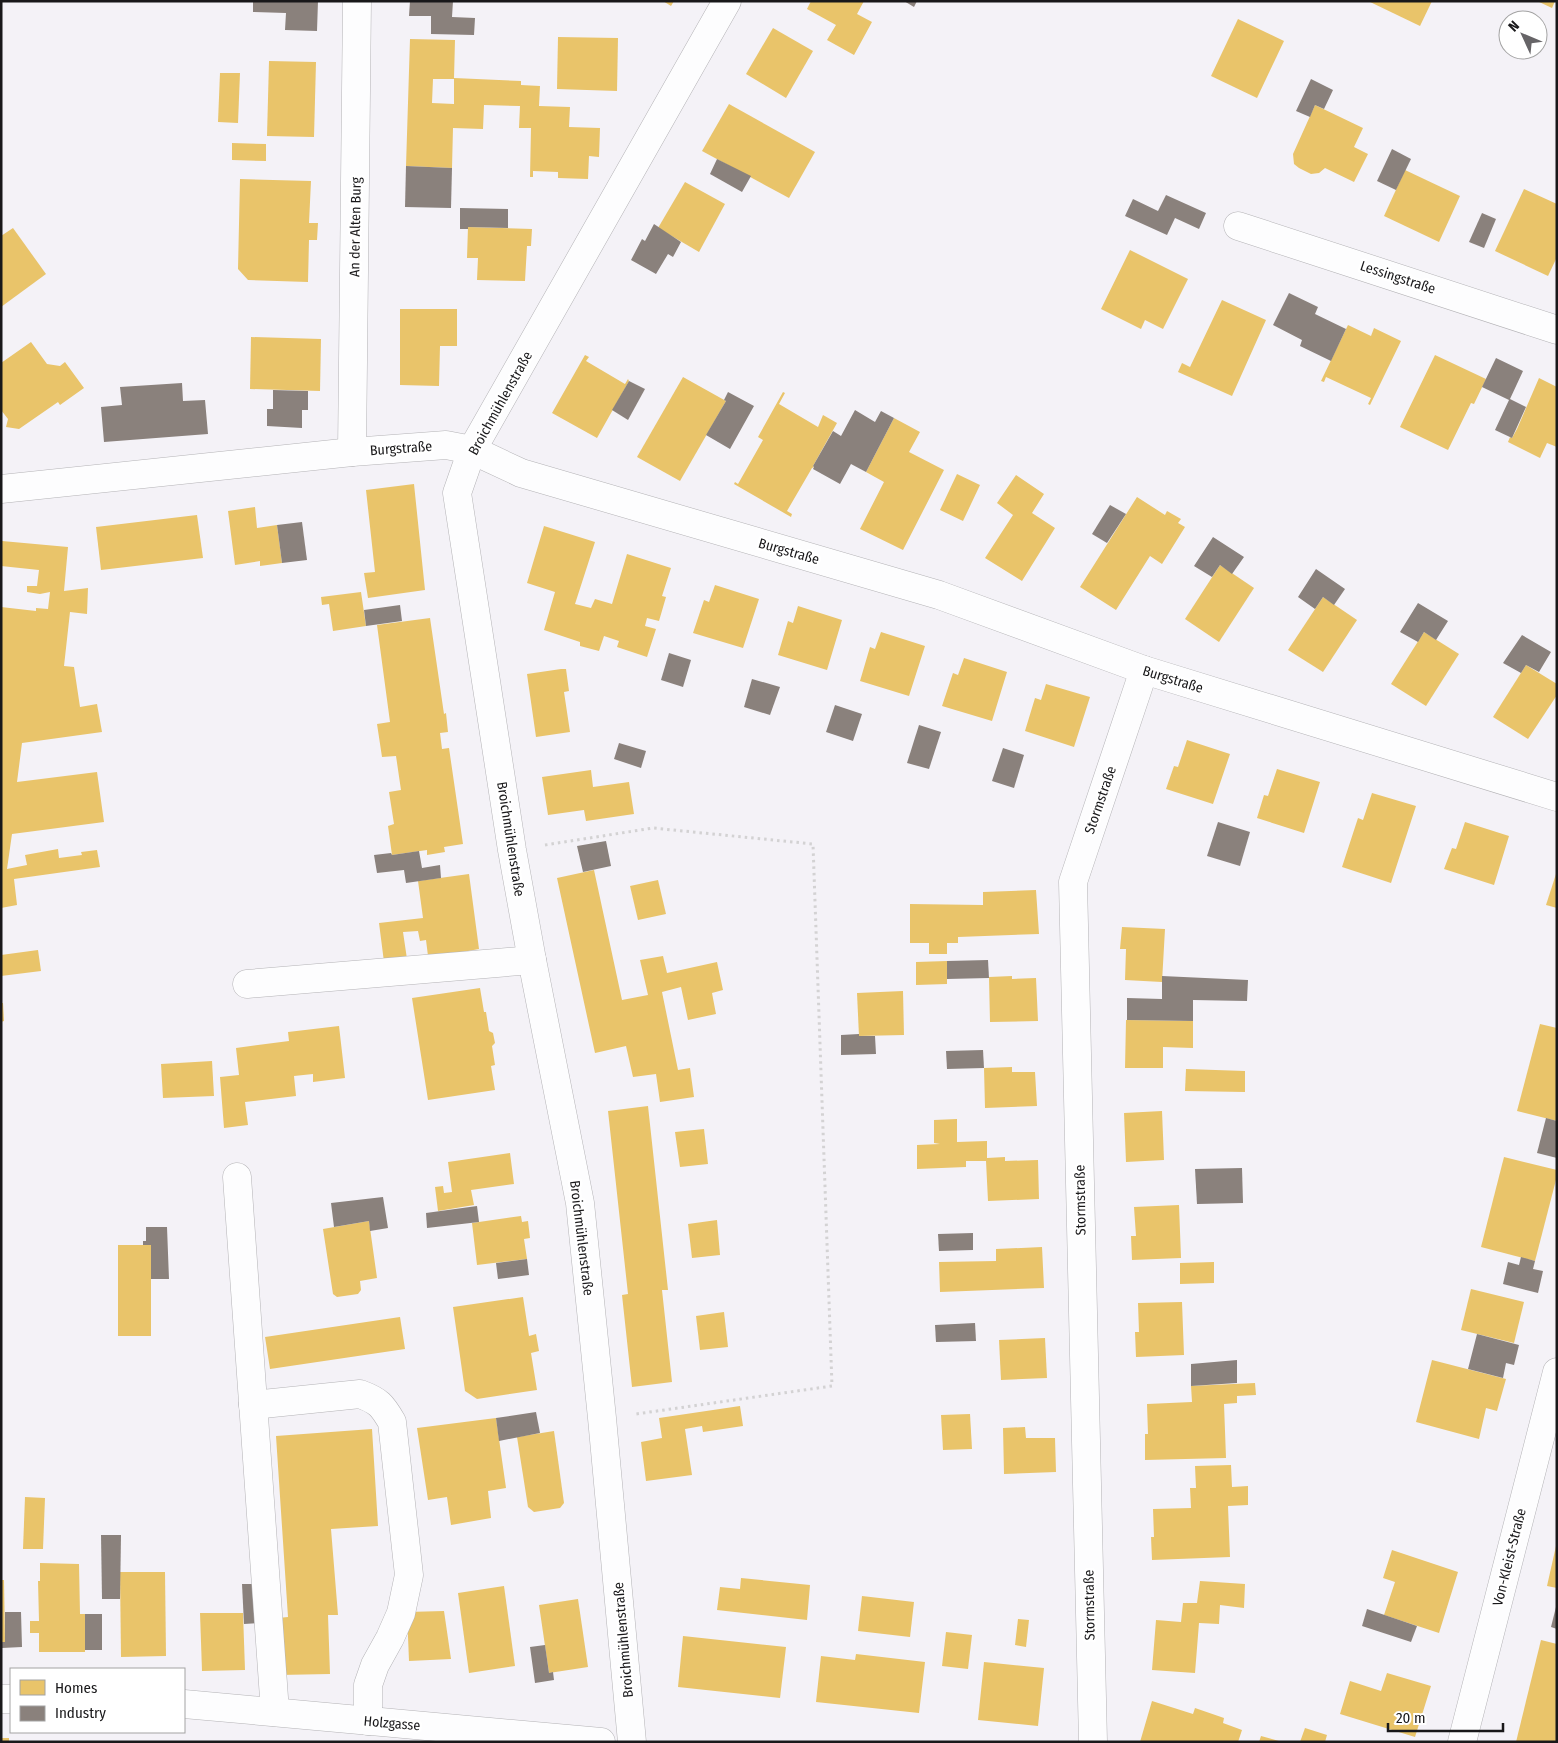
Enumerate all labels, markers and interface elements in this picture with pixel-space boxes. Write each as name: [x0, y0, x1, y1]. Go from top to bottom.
north arrow: [1498, 10, 1548, 60]
text: N: [1505, 17, 1523, 35]
street label: An der Alten Burg: [346, 177, 365, 277]
street label: Lessingstraße: [1358, 257, 1438, 298]
street label: Broichmühlenstraße: [465, 348, 536, 458]
street label: Burgstraße: [369, 438, 433, 459]
street label: Burgstraße: [757, 535, 821, 568]
street label: Burgstraße: [1141, 662, 1205, 697]
street label: Stormstraße: [1081, 764, 1120, 836]
street label: Broichmühlenstraße: [493, 780, 528, 898]
street label: Stormstraße: [1071, 1164, 1090, 1235]
street label: Broichmühlenstraße: [566, 1179, 597, 1297]
street label: Von-Kleist-Straße: [1489, 1506, 1530, 1608]
street label: Stormstraße: [1080, 1569, 1099, 1640]
street label: Broichmühlenstraße: [610, 1581, 637, 1699]
legend: [10, 1668, 185, 1733]
text: Homes: [55, 1679, 97, 1697]
scale bar: [1388, 1700, 1503, 1732]
text: Industry: [55, 1704, 106, 1722]
text: 20 m: [1396, 1709, 1426, 1727]
street label: Holzgasse: [363, 1713, 421, 1734]

